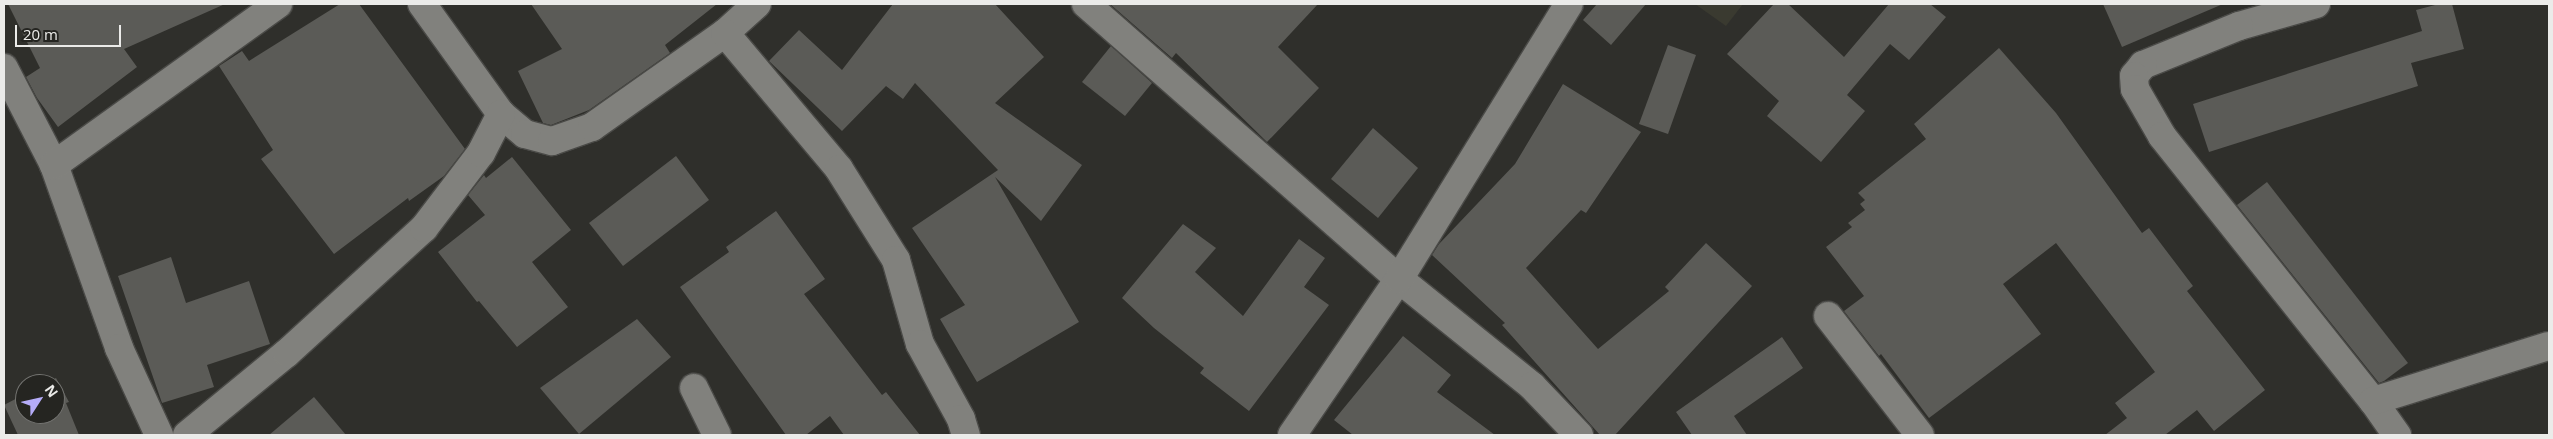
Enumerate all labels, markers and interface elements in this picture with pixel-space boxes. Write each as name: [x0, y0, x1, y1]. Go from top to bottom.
scale bar: [18, 15, 124, 47]
text: 20 m: [23, 24, 58, 44]
north arrow: [15, 374, 65, 424]
text: N: [41, 381, 63, 401]

